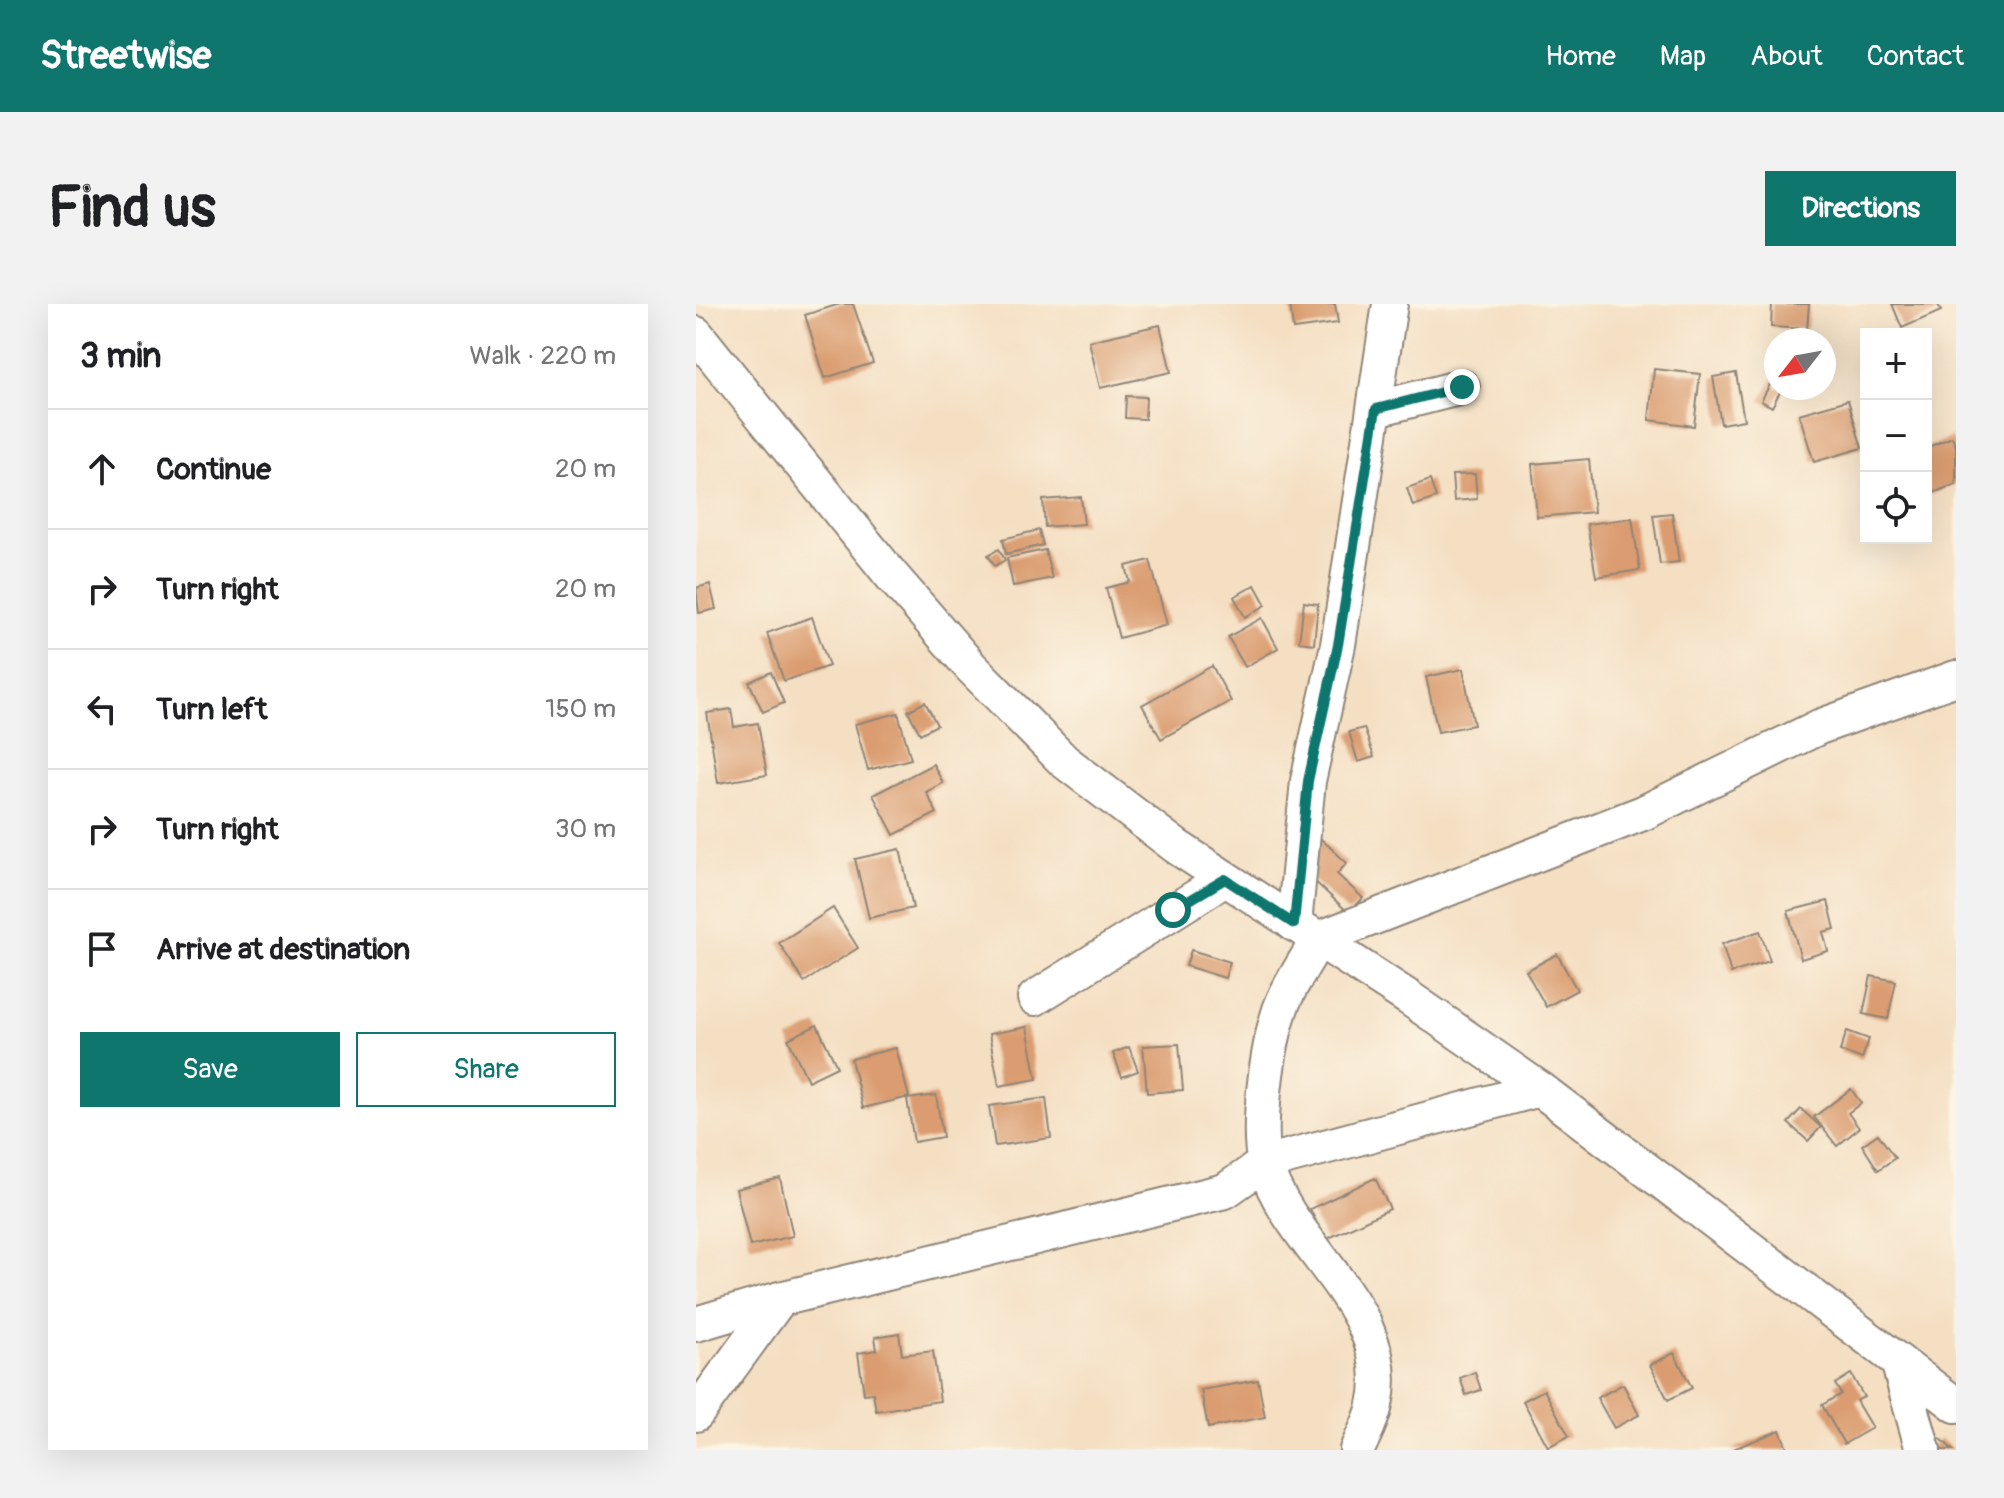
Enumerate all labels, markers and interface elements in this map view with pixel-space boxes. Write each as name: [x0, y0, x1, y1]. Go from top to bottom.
text: Streetwise: [40, 32, 211, 80]
text: Home: [1545, 39, 1616, 74]
text: Map: [1660, 39, 1706, 74]
text: About: [1750, 39, 1823, 74]
text: Contact: [1867, 39, 1964, 74]
button: Directions: [1765, 171, 1956, 246]
text: Find us: [48, 174, 216, 243]
north arrow: [1764, 328, 1836, 400]
map controls: [1860, 328, 1932, 544]
button: +: [1860, 328, 1932, 400]
text: 3 min: [80, 335, 162, 378]
text: Walk · 220 m: [469, 340, 616, 372]
route end: [1444, 369, 1480, 405]
button: −: [1860, 400, 1932, 472]
icon: ahead: [80, 447, 124, 491]
text: Continue: [156, 451, 271, 488]
text: 20 m: [555, 453, 616, 485]
button: locate: [1860, 472, 1932, 544]
icon: right: [80, 567, 124, 611]
text: Turn right: [156, 571, 279, 608]
text: 20 m: [555, 573, 616, 605]
icon: left: [80, 687, 124, 731]
text: Turn left: [156, 691, 267, 728]
text: 150 m: [545, 693, 616, 725]
icon: right: [80, 807, 124, 851]
text: Turn right: [156, 811, 279, 848]
text: 30 m: [555, 813, 616, 845]
route start: [1155, 892, 1191, 928]
icon: arrive: [80, 927, 124, 971]
text: Arrive at destination: [156, 931, 410, 968]
button: Save: [80, 1032, 340, 1107]
button: Share: [356, 1032, 616, 1107]

